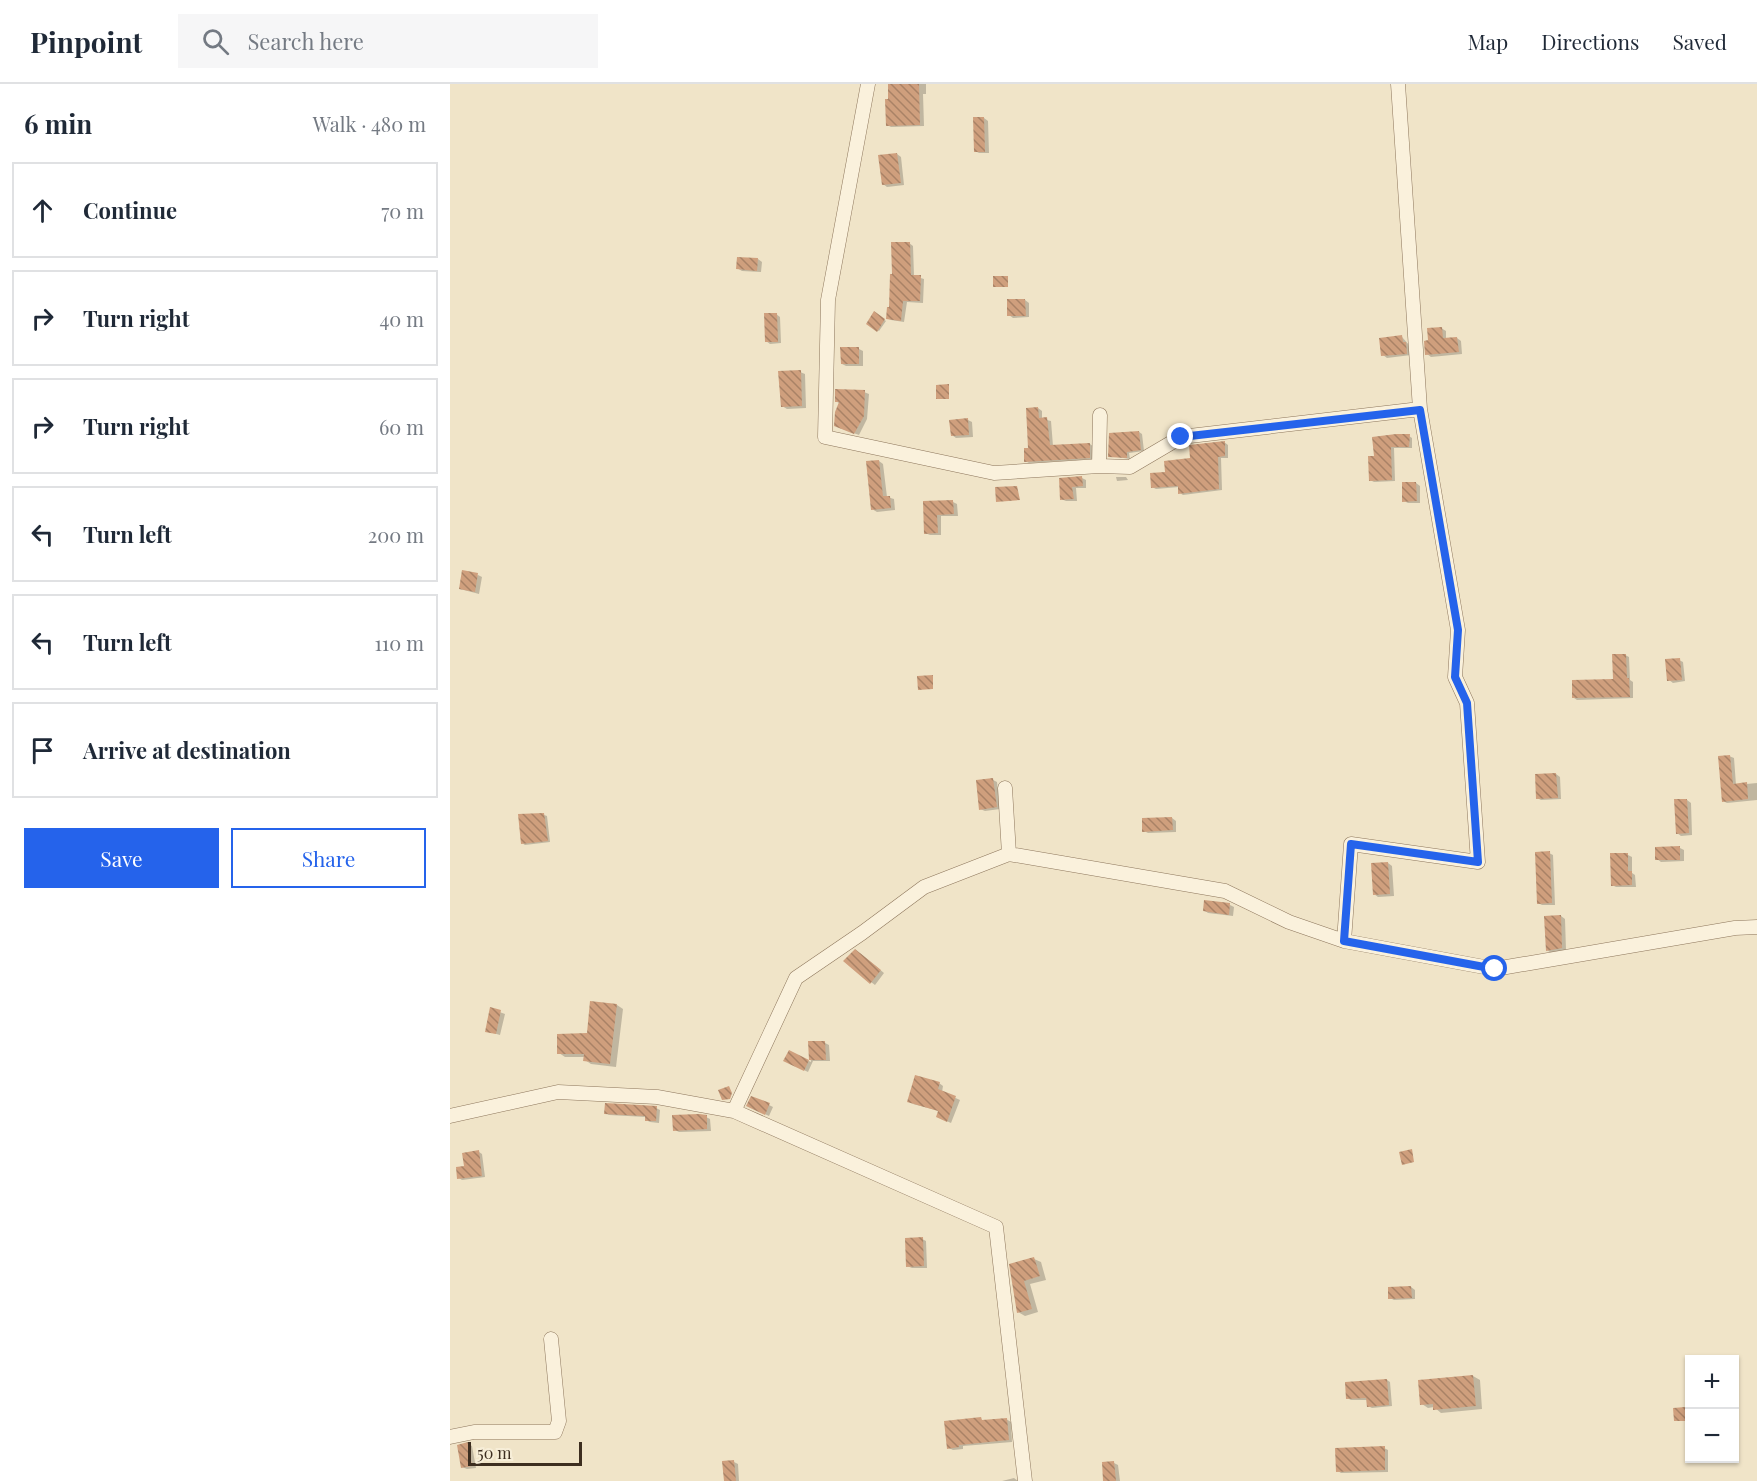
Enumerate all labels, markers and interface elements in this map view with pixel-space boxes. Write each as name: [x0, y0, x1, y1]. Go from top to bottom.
search box: [178, 14, 598, 68]
text: Pinpoint: [30, 23, 142, 60]
icon: search: [199, 25, 232, 58]
text: Search here: [247, 26, 364, 56]
text: Map: [1467, 27, 1508, 55]
text: Directions: [1541, 27, 1639, 55]
text: Saved: [1672, 27, 1727, 55]
text: 6 min: [24, 106, 92, 141]
text: Walk · 480 m: [313, 110, 426, 137]
icon: ahead: [26, 194, 59, 227]
text: Continue: [83, 195, 177, 225]
text: 70 m: [381, 197, 424, 224]
icon: right: [26, 302, 59, 335]
text: Turn right: [83, 303, 189, 333]
text: 40 m: [379, 305, 424, 332]
icon: right: [26, 410, 59, 443]
text: Turn right: [83, 411, 189, 441]
text: 60 m: [379, 413, 424, 440]
route end: [1167, 423, 1193, 449]
icon: left: [26, 518, 59, 551]
text: Turn left: [83, 519, 172, 549]
text: 200 m: [368, 521, 424, 548]
icon: left: [26, 626, 59, 659]
text: Turn left: [83, 627, 172, 657]
text: 110 m: [374, 629, 424, 656]
icon: arrive: [26, 734, 59, 767]
text: Arrive at destination: [83, 735, 291, 765]
button: Save: [24, 828, 219, 888]
button: Share: [231, 828, 426, 888]
route start: [1481, 955, 1507, 981]
map controls: [1685, 1355, 1739, 1463]
button: +: [1685, 1355, 1739, 1409]
button: −: [1685, 1409, 1739, 1463]
scale bar: [468, 1439, 582, 1466]
text: 50 m: [477, 1442, 511, 1463]

